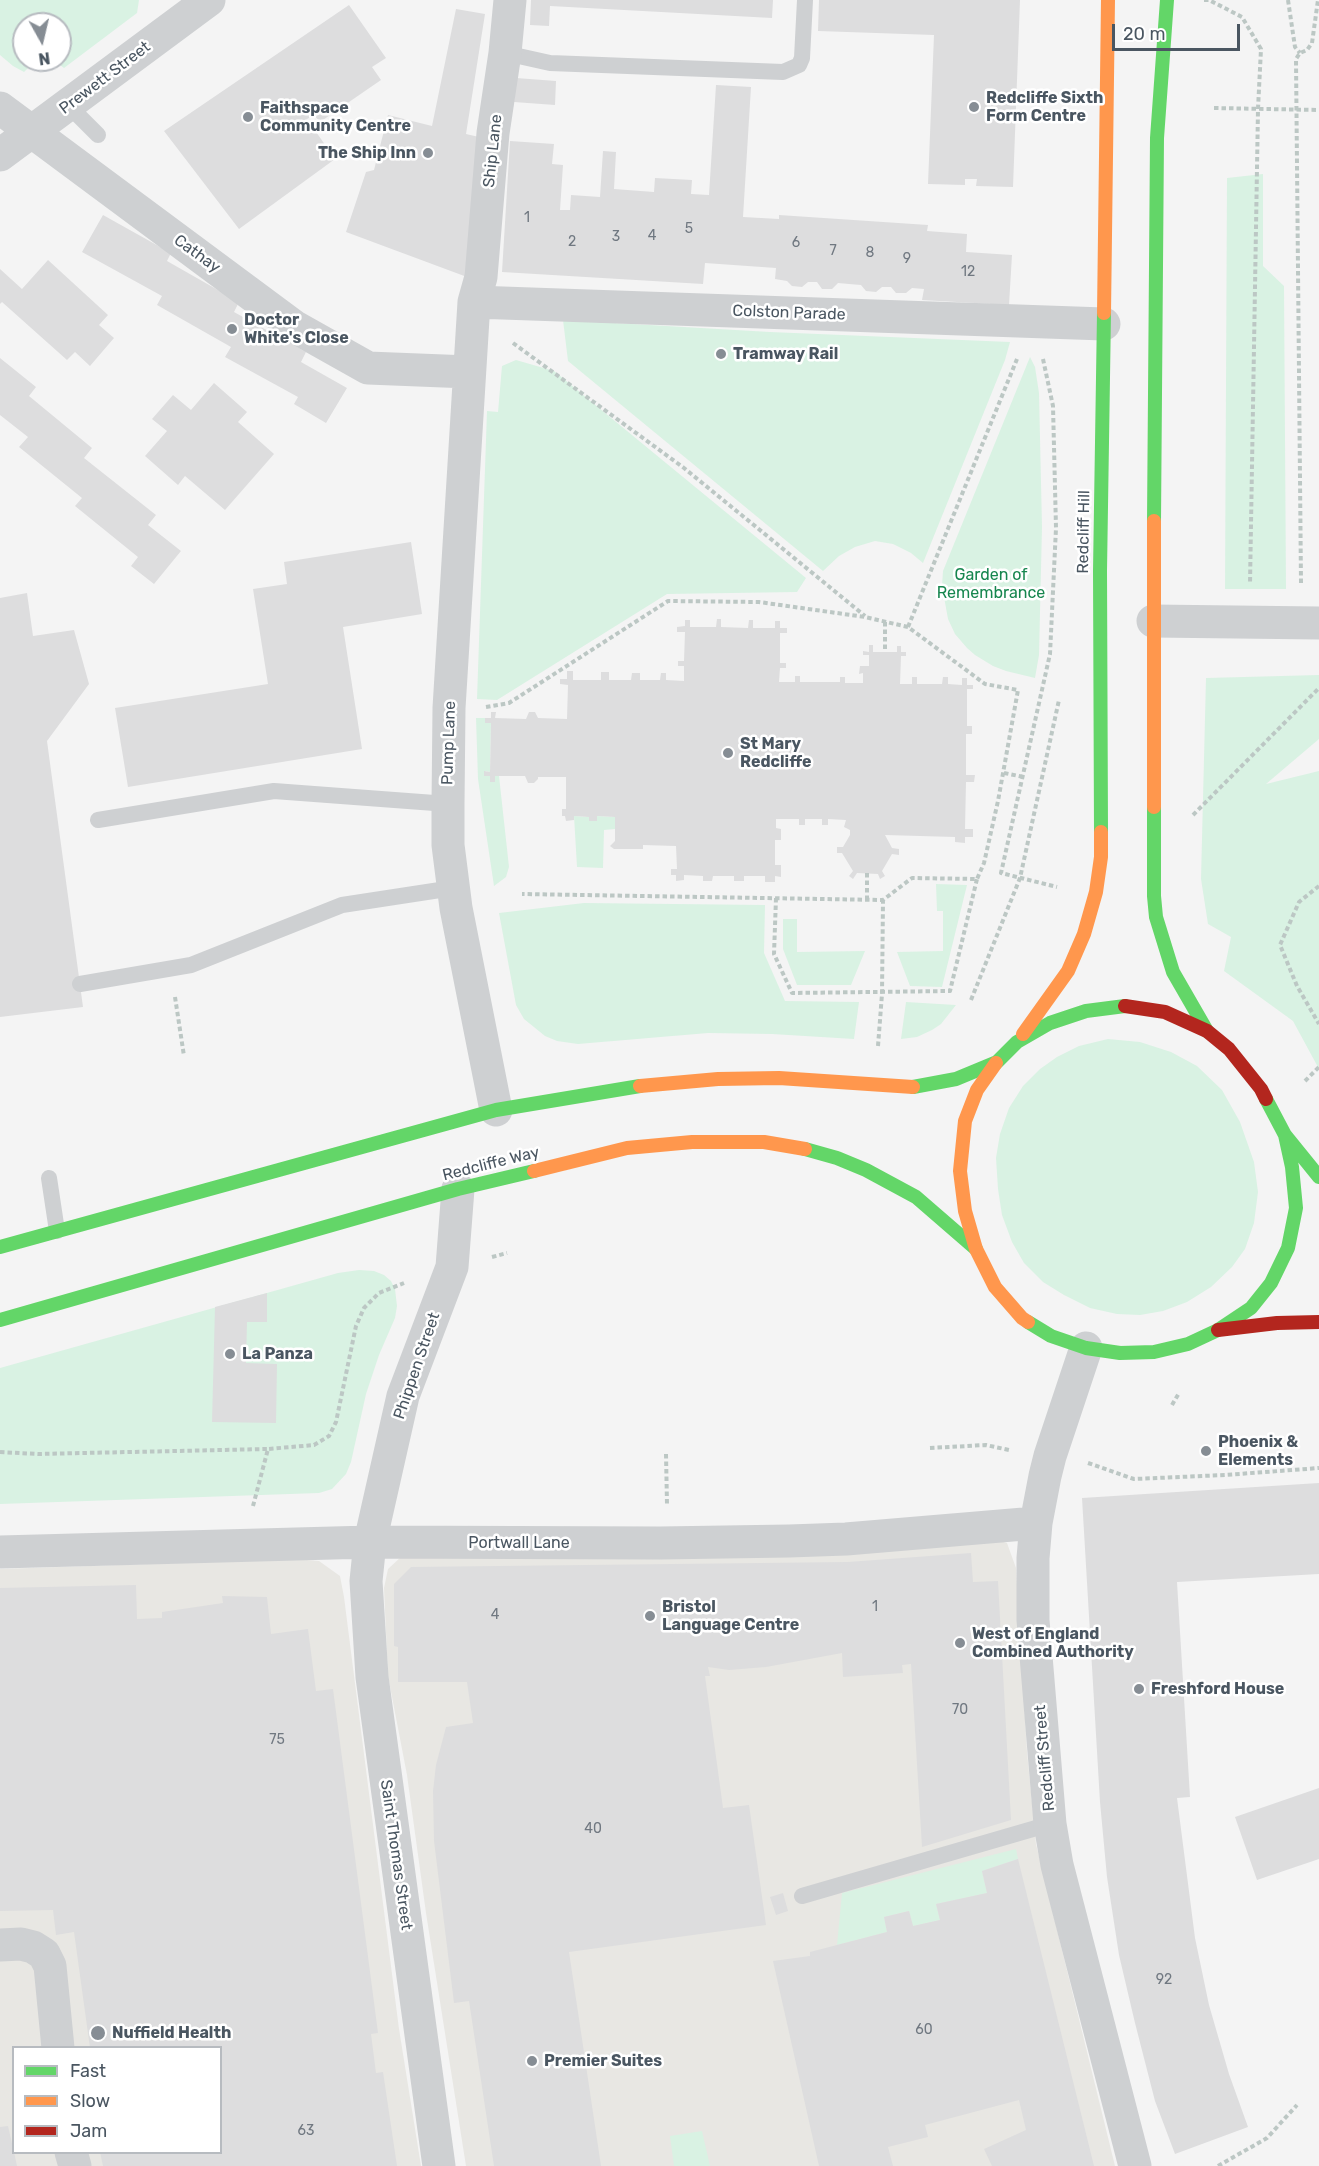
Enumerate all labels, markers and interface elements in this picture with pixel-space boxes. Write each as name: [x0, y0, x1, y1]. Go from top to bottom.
north arrow: [12, 12, 72, 72]
scale bar: [1115, 12, 1242, 50]
text: 20 m: [1123, 23, 1165, 45]
street label: Prewett Street: [56, 37, 154, 119]
text: N: [37, 48, 51, 69]
place label: Redcliffe Sixth Form Centre: [986, 88, 1103, 126]
place label: Faithspace Community Centre: [260, 98, 411, 136]
marker: Redcliffe Sixth Form Centre: [967, 100, 981, 114]
marker: Faithspace Community Centre: [241, 110, 255, 124]
street label: Ship Lane: [480, 113, 506, 189]
place label: The Ship Inn: [318, 143, 416, 163]
marker: The Ship Inn: [421, 146, 435, 160]
house number: 1: [524, 210, 530, 226]
house number: 5: [685, 221, 693, 237]
house number: 4: [648, 228, 656, 244]
house number: 3: [612, 229, 620, 245]
street label: Cathay: [170, 231, 224, 277]
house number: 2: [568, 234, 576, 250]
house number: 6: [792, 235, 800, 251]
house number: 7: [829, 243, 837, 259]
house number: 8: [866, 245, 874, 261]
house number: 9: [903, 251, 911, 267]
house number: 12: [961, 264, 975, 280]
street label: Colston Parade: [732, 301, 846, 325]
place label: Doctor White's Close: [244, 310, 349, 348]
marker: Doctor White's Close: [225, 322, 239, 336]
place label: Tramway Rail: [733, 344, 838, 364]
marker: Tramway Rail: [714, 347, 728, 361]
street label: Redcliff Hill: [1074, 490, 1094, 574]
park label: Garden of Remembrance: [937, 565, 1045, 603]
street label: Pump Lane: [438, 701, 460, 785]
place label: St Mary Redcliffe: [740, 734, 811, 772]
marker: St Mary Redcliffe: [721, 746, 735, 760]
street label: Redcliffe Way: [441, 1143, 541, 1185]
street label: Phippen Street: [390, 1310, 444, 1422]
place label: La Panza: [242, 1344, 313, 1364]
marker: La Panza: [223, 1347, 237, 1361]
place label: Phoenix & Elements: [1218, 1432, 1298, 1470]
marker: Phoenix & Elements: [1199, 1444, 1213, 1458]
street label: Portwall Lane: [468, 1533, 570, 1553]
place label: Bristol Language Centre: [662, 1597, 799, 1635]
house number: 1: [872, 1599, 878, 1615]
house number: 4: [491, 1607, 499, 1623]
marker: Bristol Language Centre: [643, 1609, 657, 1623]
place label: West of England Combined Authority: [972, 1624, 1134, 1662]
marker: West of England Combined Authority: [953, 1636, 967, 1650]
place label: Freshford House: [1151, 1679, 1284, 1699]
marker: Freshford House: [1132, 1682, 1146, 1696]
house number: 70: [952, 1702, 968, 1718]
street label: Redcliff Street: [1031, 1704, 1059, 1812]
house number: 75: [269, 1732, 285, 1748]
street label: Saint Thomas Street: [376, 1779, 416, 1931]
house number: 40: [584, 1821, 602, 1837]
house number: 92: [1156, 1972, 1172, 1988]
house number: 60: [915, 2022, 933, 2038]
place label: Nuffield Health: [112, 2023, 231, 2043]
marker: Nuffield Health: [89, 2024, 107, 2042]
legend: [12, 2046, 222, 2154]
place label: Premier Suites: [544, 2051, 662, 2071]
marker: Premier Suites: [525, 2054, 539, 2068]
text: Fast: [70, 2060, 106, 2082]
text: Slow: [70, 2090, 110, 2112]
text: Jam: [70, 2120, 107, 2142]
house number: 63: [298, 2123, 314, 2139]

